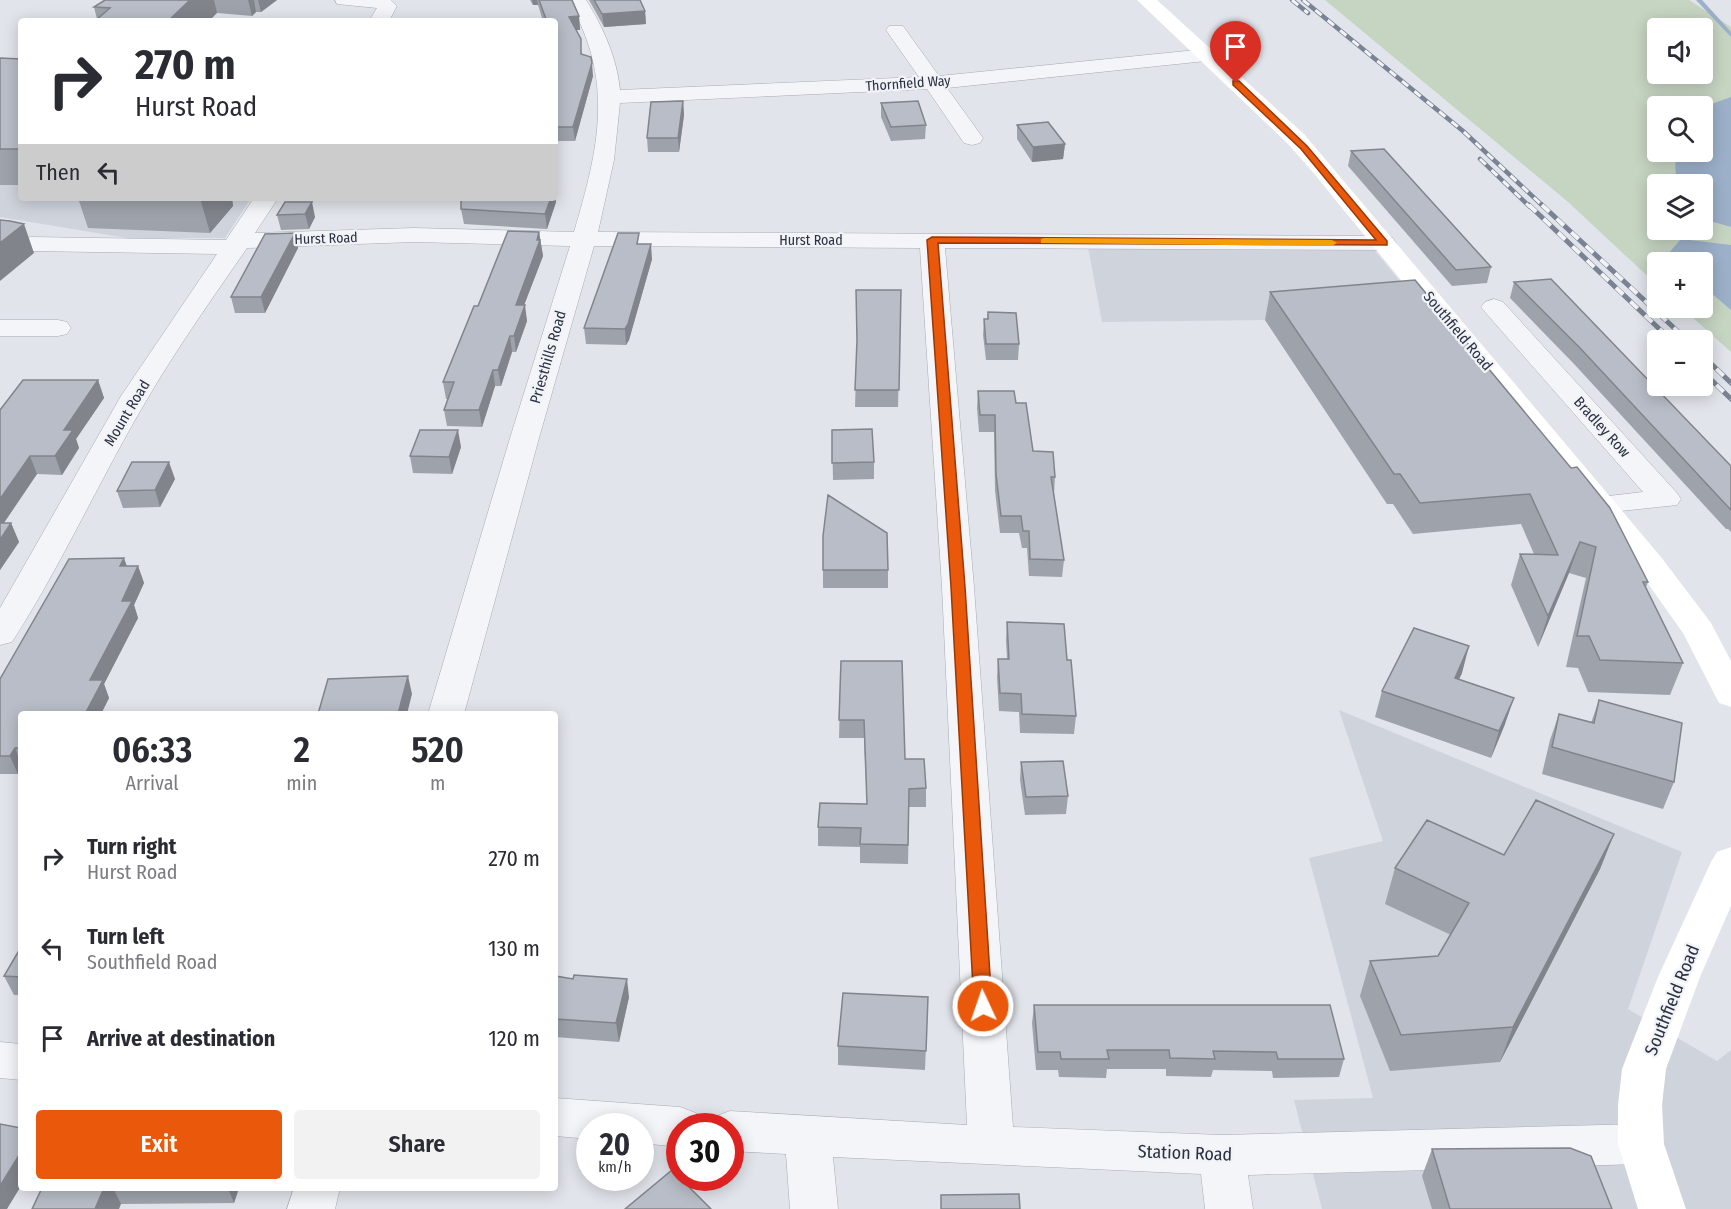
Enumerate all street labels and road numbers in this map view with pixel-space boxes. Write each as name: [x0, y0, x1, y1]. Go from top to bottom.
street label: Thornfield Way: [865, 72, 952, 95]
street label: Hurst Road: [294, 229, 358, 248]
street label: Hurst Road: [779, 232, 843, 249]
street label: Southfield Road: [1420, 288, 1496, 374]
street label: Priesthills Road: [526, 308, 570, 406]
street label: Mount Road: [100, 377, 154, 449]
street label: Bradley Row: [1570, 393, 1634, 461]
street label: Southfield Road: [1640, 941, 1704, 1059]
street label: Station Road: [1137, 1140, 1233, 1166]

